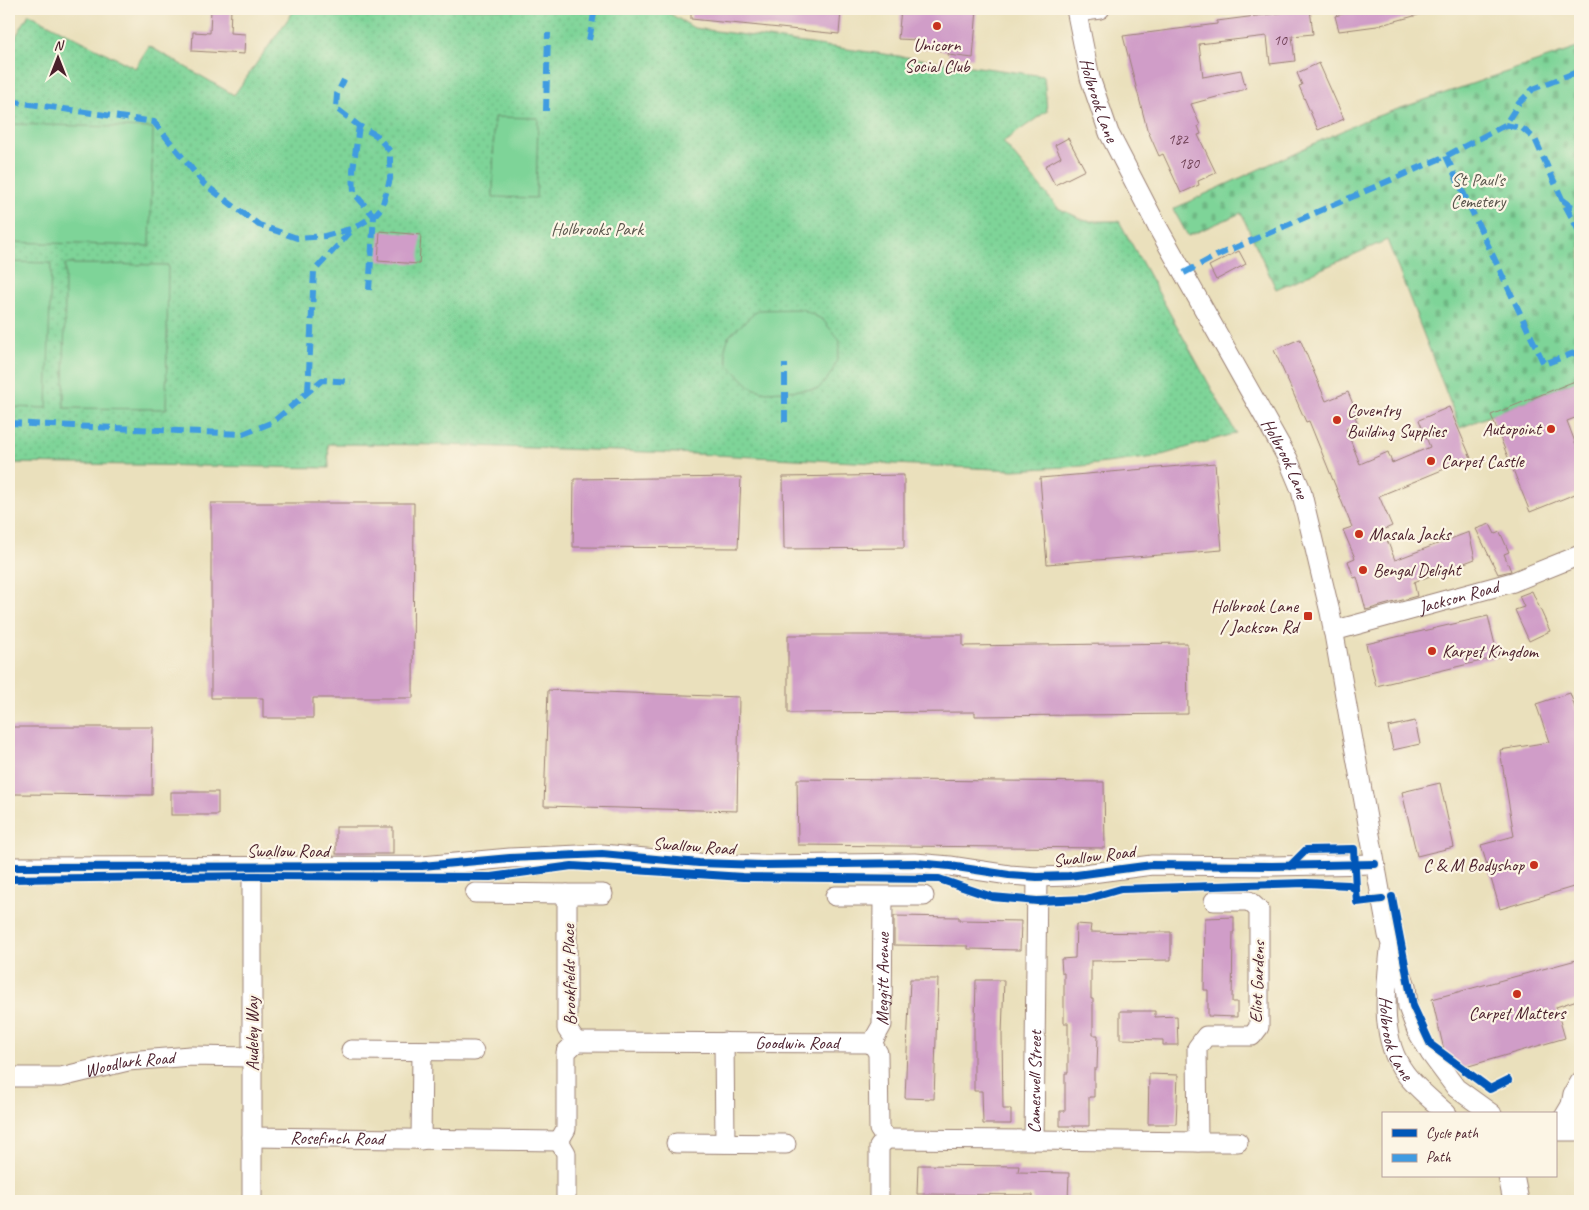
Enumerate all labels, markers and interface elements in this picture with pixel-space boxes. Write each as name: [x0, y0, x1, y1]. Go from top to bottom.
marker: Unicorn Social Club: [931, 20, 943, 32]
house number: 10: [1273, 31, 1288, 50]
north arrow: [32, 32, 82, 82]
place label: Unicorn Social Club: [904, 34, 971, 77]
text: N: [54, 37, 65, 54]
street label: Holbrook Lane: [1075, 56, 1123, 147]
house number: 182: [1168, 130, 1189, 149]
house number: 180: [1179, 154, 1200, 173]
park label: St Paul's Cemetery: [1451, 169, 1507, 212]
park label: Holbrooks Park: [551, 218, 645, 240]
place label: Coventry Building Supplies: [1347, 399, 1448, 442]
street label: Holbrook Lane: [1256, 414, 1314, 502]
marker: Coventry Building Supplies: [1331, 414, 1343, 426]
place label: Autopoint: [1483, 418, 1543, 440]
marker: Autopoint: [1545, 423, 1557, 435]
place label: Carpet Castle: [1441, 450, 1525, 472]
marker: Carpet Castle: [1425, 455, 1437, 467]
place label: Masala Jacks: [1369, 523, 1452, 545]
marker: Masala Jacks: [1353, 528, 1365, 540]
place label: Bengal Delight: [1373, 559, 1463, 581]
marker: Bengal Delight: [1357, 564, 1369, 576]
street label: Jackson Road: [1415, 575, 1504, 618]
place label: Holbrook Lane / Jackson Rd: [1211, 595, 1301, 638]
marker: Holbrook Lane / Jackson Rd: [1302, 610, 1314, 622]
place label: Karpet Kingdom: [1442, 640, 1540, 662]
marker: Karpet Kingdom: [1426, 645, 1438, 657]
street label: Swallow Road: [652, 832, 739, 860]
street label: Swallow Road: [247, 840, 332, 862]
street label: Swallow Road: [1052, 840, 1139, 872]
place label: C & M Bodyshop: [1423, 854, 1525, 876]
marker: C & M Bodyshop: [1528, 859, 1540, 871]
street label: Brookfields Place: [557, 923, 581, 1026]
street label: Meggitt Avenue: [871, 931, 894, 1026]
street label: Eliot Gardens: [1245, 939, 1269, 1024]
marker: Carpet Matters: [1511, 988, 1523, 1000]
street label: Audeley Way: [241, 995, 263, 1071]
street label: Holbrook Lane: [1375, 996, 1418, 1086]
place label: Carpet Matters: [1469, 1002, 1567, 1024]
street label: Cameswell Street: [1023, 1028, 1046, 1134]
street label: Goodwin Road: [755, 1032, 842, 1054]
street label: Woodlark Road: [82, 1046, 178, 1082]
legend: [1382, 1112, 1556, 1178]
text: Cycle path: [1426, 1124, 1478, 1143]
street label: Rosefinch Road: [290, 1126, 387, 1150]
text: Path: [1426, 1148, 1452, 1167]

